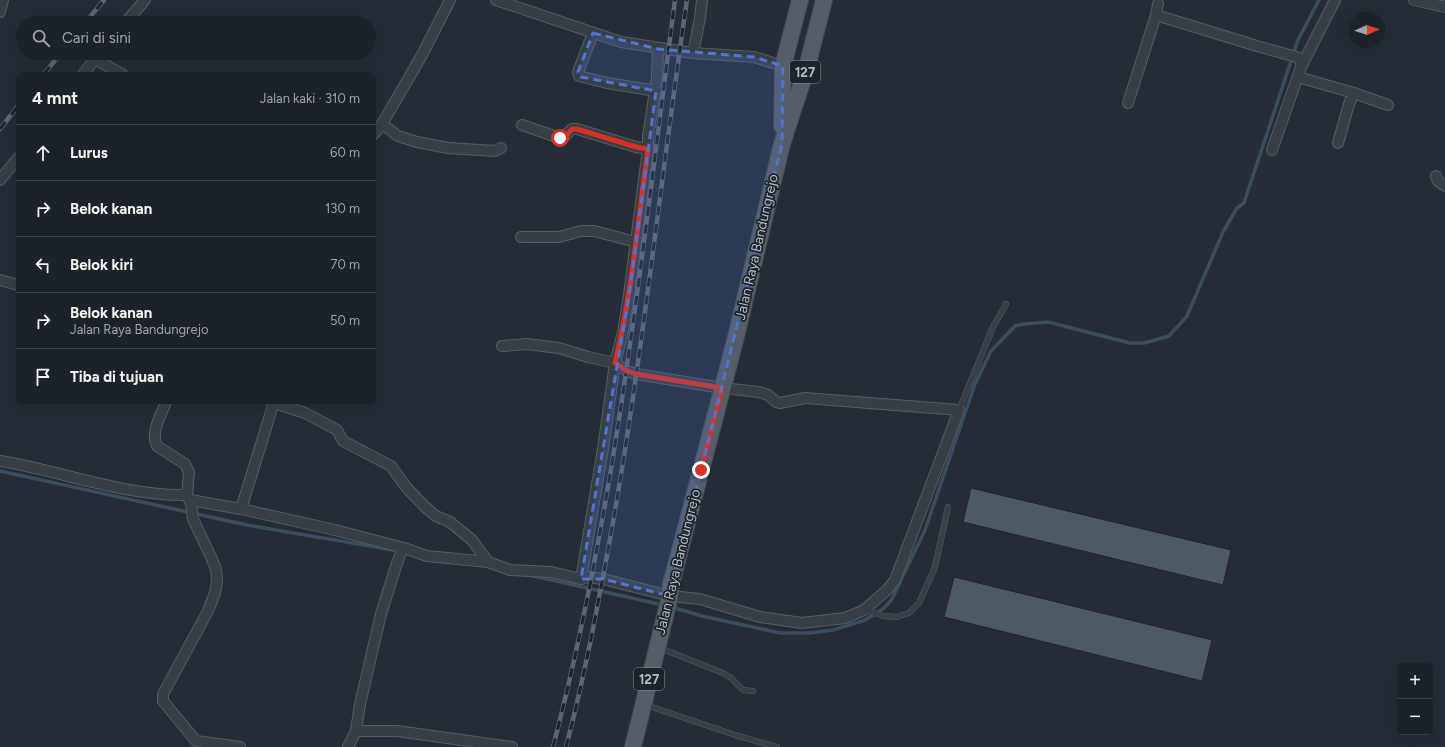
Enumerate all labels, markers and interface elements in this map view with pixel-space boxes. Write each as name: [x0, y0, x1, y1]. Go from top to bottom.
north arrow: [1349, 12, 1385, 48]
search box: [16, 16, 376, 60]
icon: search: [30, 27, 52, 49]
text: Cari di sini: [62, 29, 131, 47]
road number: 127: [790, 61, 820, 83]
text: 4 mnt: [32, 88, 78, 108]
text: Jalan kaki · 310 m: [260, 91, 360, 106]
route start: [551, 129, 569, 147]
icon: ahead: [32, 142, 54, 164]
text: Lurus: [70, 144, 108, 162]
text: 60 m: [330, 145, 360, 160]
street label: Jalan Raya Bandungrejo: [732, 172, 782, 322]
icon: right: [32, 198, 54, 220]
text: Belok kanan: [70, 200, 152, 218]
text: 130 m: [325, 201, 360, 216]
icon: left: [32, 254, 54, 276]
text: Belok kiri: [70, 256, 133, 274]
text: 70 m: [330, 257, 360, 272]
text: Belok kanan: [70, 304, 152, 322]
icon: right: [32, 310, 54, 332]
text: 50 m: [330, 313, 360, 328]
text: Jalan Raya Bandungrejo: [70, 322, 209, 337]
icon: arrive: [32, 366, 54, 388]
text: Tiba di tujuan: [70, 368, 164, 386]
route end: [692, 461, 710, 479]
street label: Jalan Raya Bandungrejo: [652, 488, 704, 636]
map controls: [1397, 663, 1433, 735]
button: +: [1397, 663, 1433, 699]
road number: 127: [634, 668, 664, 690]
button: −: [1397, 699, 1433, 735]

